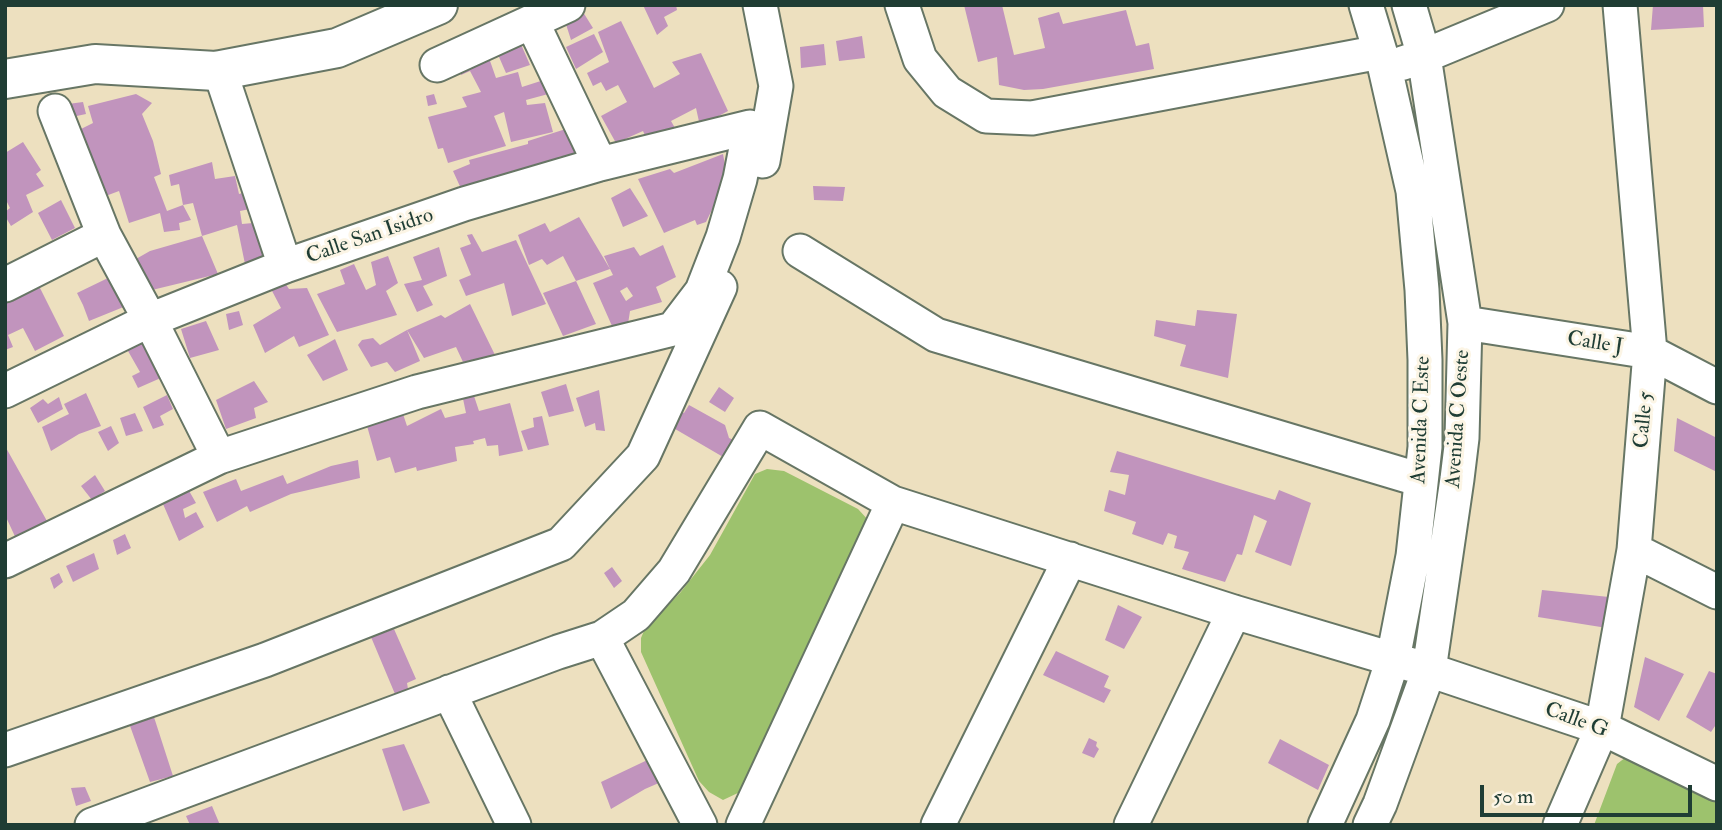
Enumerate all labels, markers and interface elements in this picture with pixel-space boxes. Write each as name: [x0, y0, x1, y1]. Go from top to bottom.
street label: Calle San Isidro: [303, 203, 437, 271]
street label: Calle J: [1565, 327, 1625, 361]
street label: Avenida C Oeste: [1442, 349, 1476, 489]
street label: Avenida C Este: [1407, 356, 1437, 484]
street label: Calle 5: [1630, 390, 1660, 450]
street label: Calle G: [1541, 698, 1611, 744]
scale bar: [1484, 770, 1696, 814]
text: 50 m: [1493, 783, 1534, 810]

